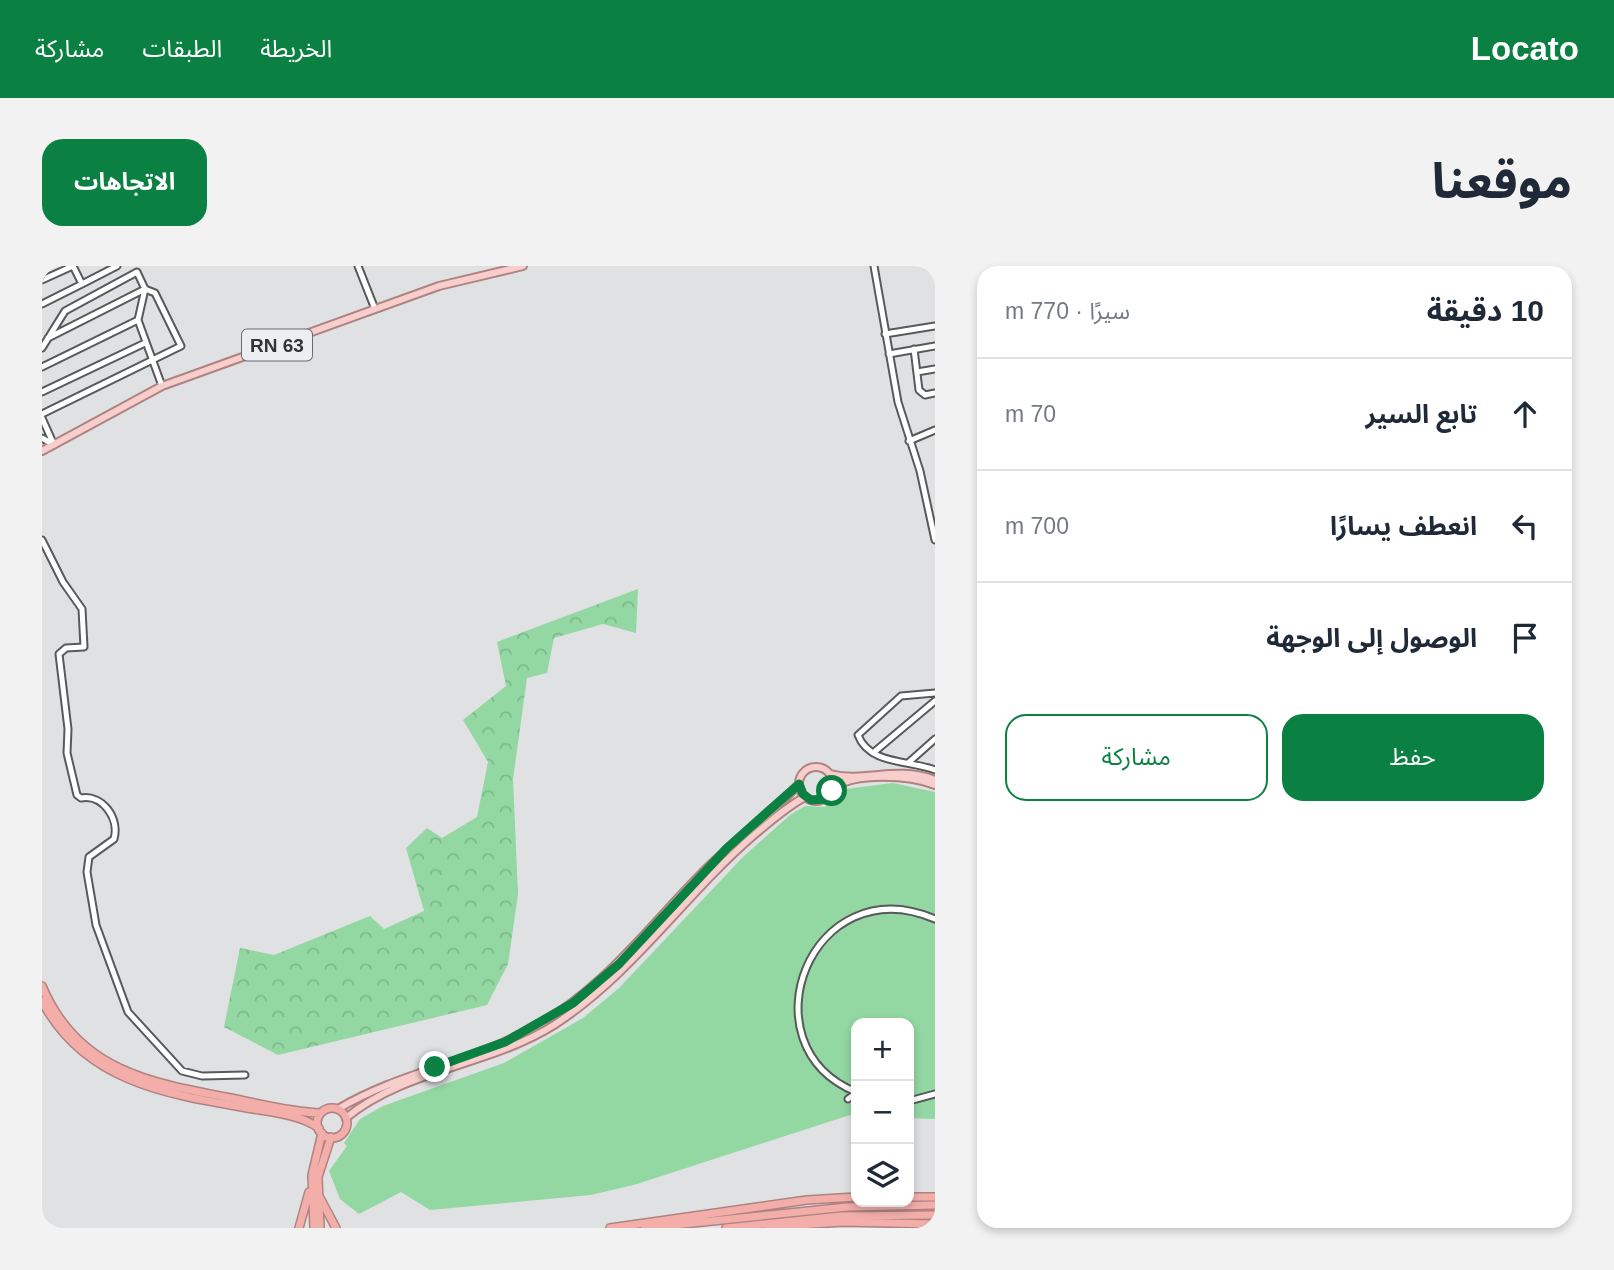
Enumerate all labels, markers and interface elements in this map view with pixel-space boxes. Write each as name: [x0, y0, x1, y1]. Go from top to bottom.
text: Locato: [1471, 30, 1579, 67]
text: مشاركة: [35, 35, 104, 62]
text: الطبقات: [142, 35, 222, 62]
text: الخريطة: [260, 35, 332, 62]
button: الاتجاهات: [42, 139, 207, 226]
text: موقعنا: [1432, 154, 1572, 208]
text: 10 دقيقة: [1427, 294, 1544, 327]
text: سيرًا · 770 m: [1005, 298, 1130, 324]
road number: RN 63: [242, 330, 312, 360]
icon: ahead: [1506, 395, 1544, 433]
text: تابع السير: [1365, 399, 1477, 429]
text: 70 m: [1005, 401, 1056, 427]
icon: left: [1506, 507, 1544, 545]
text: انعطف يسارًا: [1330, 511, 1477, 541]
text: 700 m: [1005, 513, 1069, 539]
icon: arrive: [1506, 619, 1544, 657]
text: الوصول إلى الوجهة: [1266, 623, 1477, 653]
button: مشاركة: [1005, 714, 1268, 801]
button: حفظ: [1282, 714, 1544, 801]
route start: [816, 775, 847, 806]
map controls: [851, 1018, 914, 1207]
button: +: [851, 1018, 914, 1081]
route end: [419, 1051, 450, 1082]
button: −: [851, 1081, 914, 1144]
button: layers: [851, 1144, 914, 1207]

